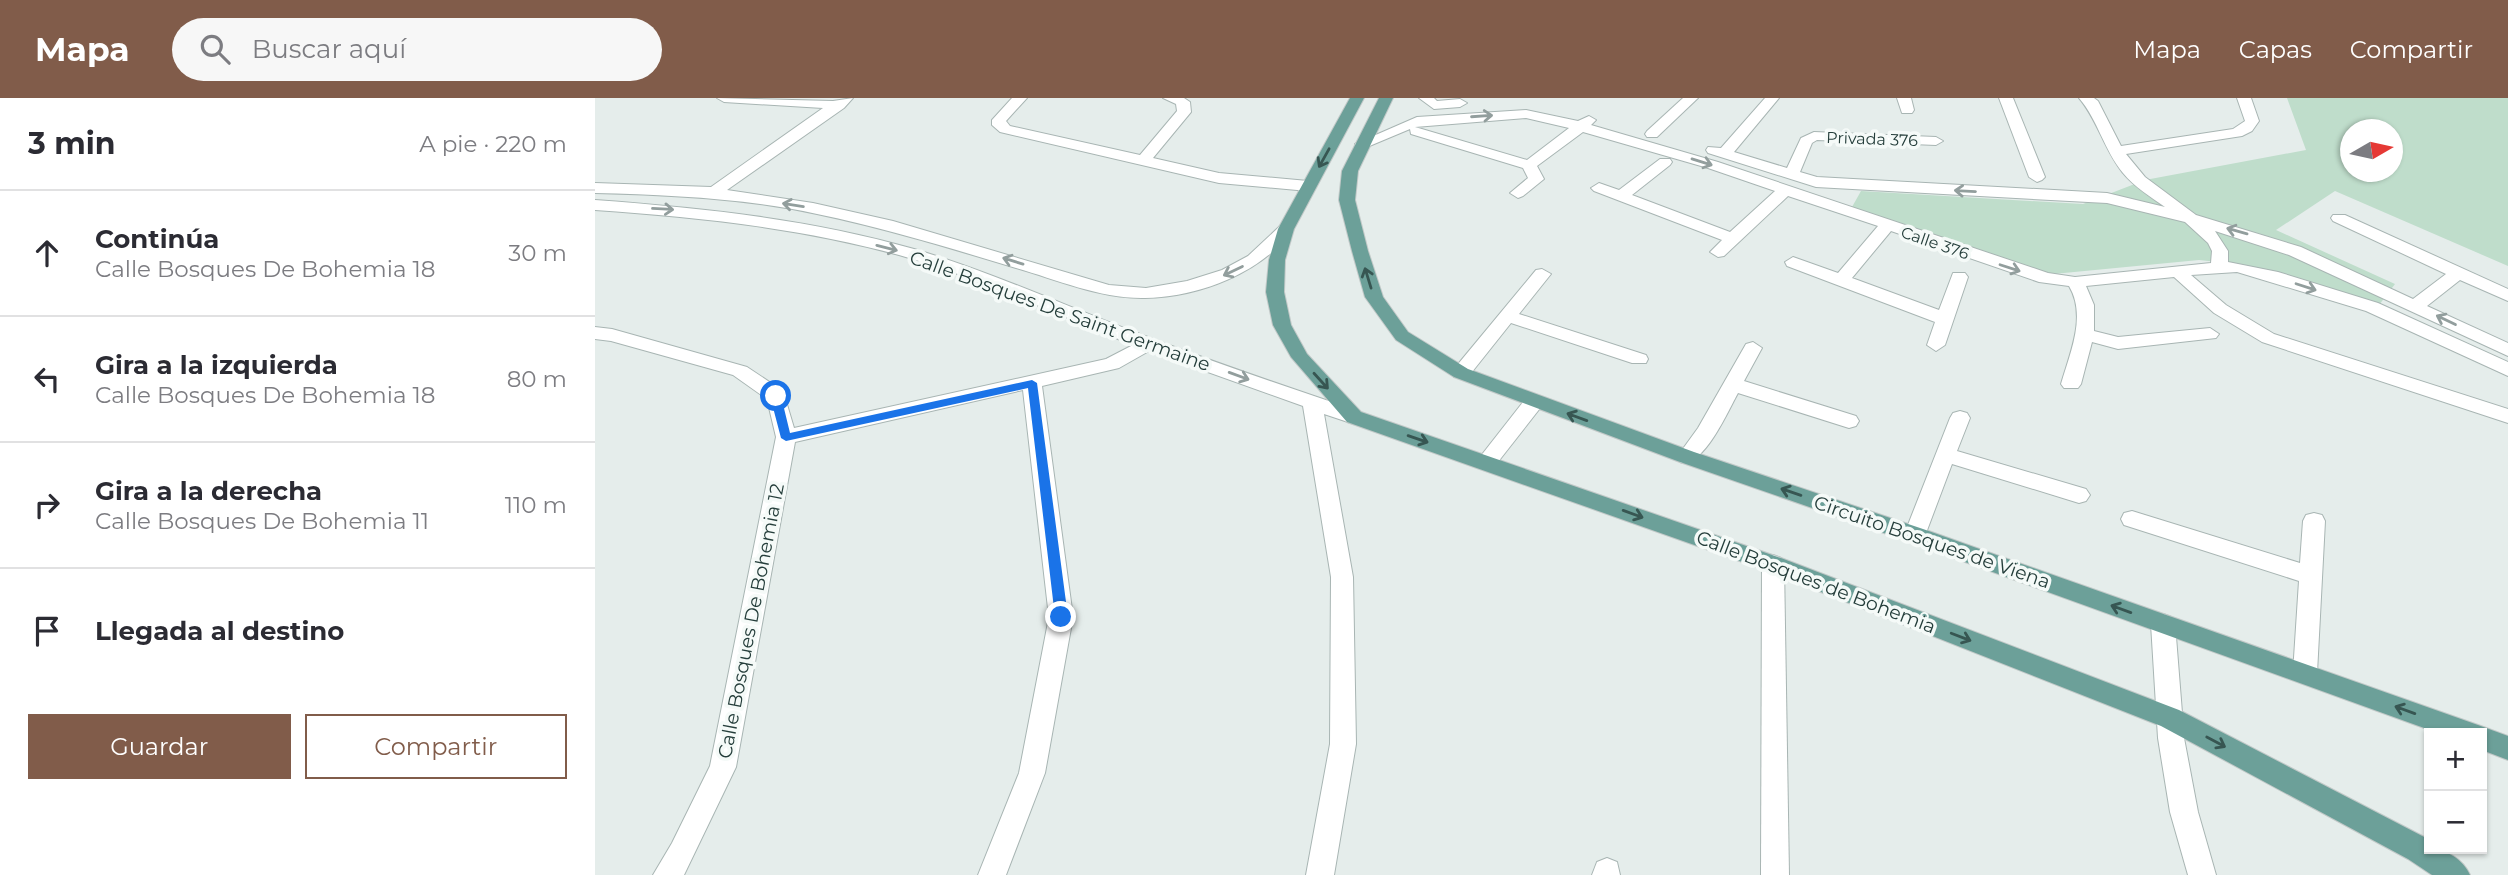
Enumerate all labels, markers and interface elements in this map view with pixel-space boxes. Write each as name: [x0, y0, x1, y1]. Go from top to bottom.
search box: [172, 18, 662, 81]
text: Mapa: [35, 29, 130, 69]
icon: search: [196, 30, 234, 68]
text: Buscar aquí: [252, 33, 406, 65]
text: Mapa: [2133, 35, 2201, 64]
text: Capas: [2239, 35, 2312, 64]
text: Compartir: [2350, 35, 2473, 64]
one-way arrow: [1470, 109, 1492, 122]
north arrow: [2340, 119, 2403, 182]
text: 3 min: [28, 125, 115, 162]
street label: Privada 376: [1826, 128, 1918, 150]
text: A pie · 220 m: [419, 130, 567, 158]
one-way arrow: [1317, 147, 1331, 167]
one-way arrow: [1691, 156, 1713, 169]
one-way arrow: [1954, 184, 1977, 197]
one-way arrow: [782, 198, 805, 211]
one-way arrow: [651, 202, 674, 215]
street label: Calle 376: [1898, 222, 1972, 264]
text: Continúa: [95, 223, 219, 255]
one-way arrow: [2227, 224, 2249, 237]
icon: ahead: [28, 234, 66, 272]
text: 30 m: [508, 239, 567, 267]
one-way arrow: [875, 242, 898, 256]
street label: Calle Bosques De Saint Germaine: [907, 246, 1213, 376]
one-way arrow: [1002, 254, 1024, 267]
text: Calle Bosques De Bohemia 18: [95, 255, 435, 283]
one-way arrow: [1999, 262, 2021, 275]
one-way arrow: [1223, 265, 1244, 278]
one-way arrow: [1361, 267, 1374, 289]
one-way arrow: [2294, 281, 2316, 294]
one-way arrow: [2436, 313, 2457, 327]
text: Gira a la izquierda: [95, 349, 338, 381]
icon: left: [28, 360, 66, 398]
text: 80 m: [507, 365, 567, 393]
one-way arrow: [1227, 371, 1249, 383]
one-way arrow: [1313, 372, 1329, 390]
route start: [760, 380, 791, 411]
text: Calle Bosques De Bohemia 18: [95, 381, 435, 409]
one-way arrow: [1566, 410, 1588, 422]
one-way arrow: [1407, 434, 1429, 446]
text: Gira a la derecha: [95, 475, 322, 507]
street label: Calle Bosques De Bohemia 12: [713, 481, 789, 761]
one-way arrow: [1781, 485, 1803, 498]
icon: right: [28, 486, 66, 524]
text: 110 m: [505, 491, 567, 519]
street label: Circuito Bosques de Viena: [1811, 491, 2053, 593]
text: Calle Bosques De Bohemia 11: [95, 507, 429, 535]
one-way arrow: [1621, 509, 1643, 521]
street label: Calle Bosques de Bohemia: [1693, 526, 1939, 638]
route end: [1045, 601, 1076, 632]
one-way arrow: [2111, 602, 2133, 614]
icon: arrive: [28, 612, 66, 650]
text: Llegada al destino: [95, 615, 344, 647]
one-way arrow: [1949, 631, 1971, 644]
one-way arrow: [2394, 703, 2416, 715]
button: Guardar: [28, 714, 291, 779]
button: Compartir: [305, 714, 567, 779]
map controls: [2424, 728, 2487, 854]
button: +: [2424, 728, 2487, 791]
one-way arrow: [2205, 736, 2226, 750]
button: −: [2424, 791, 2487, 854]

